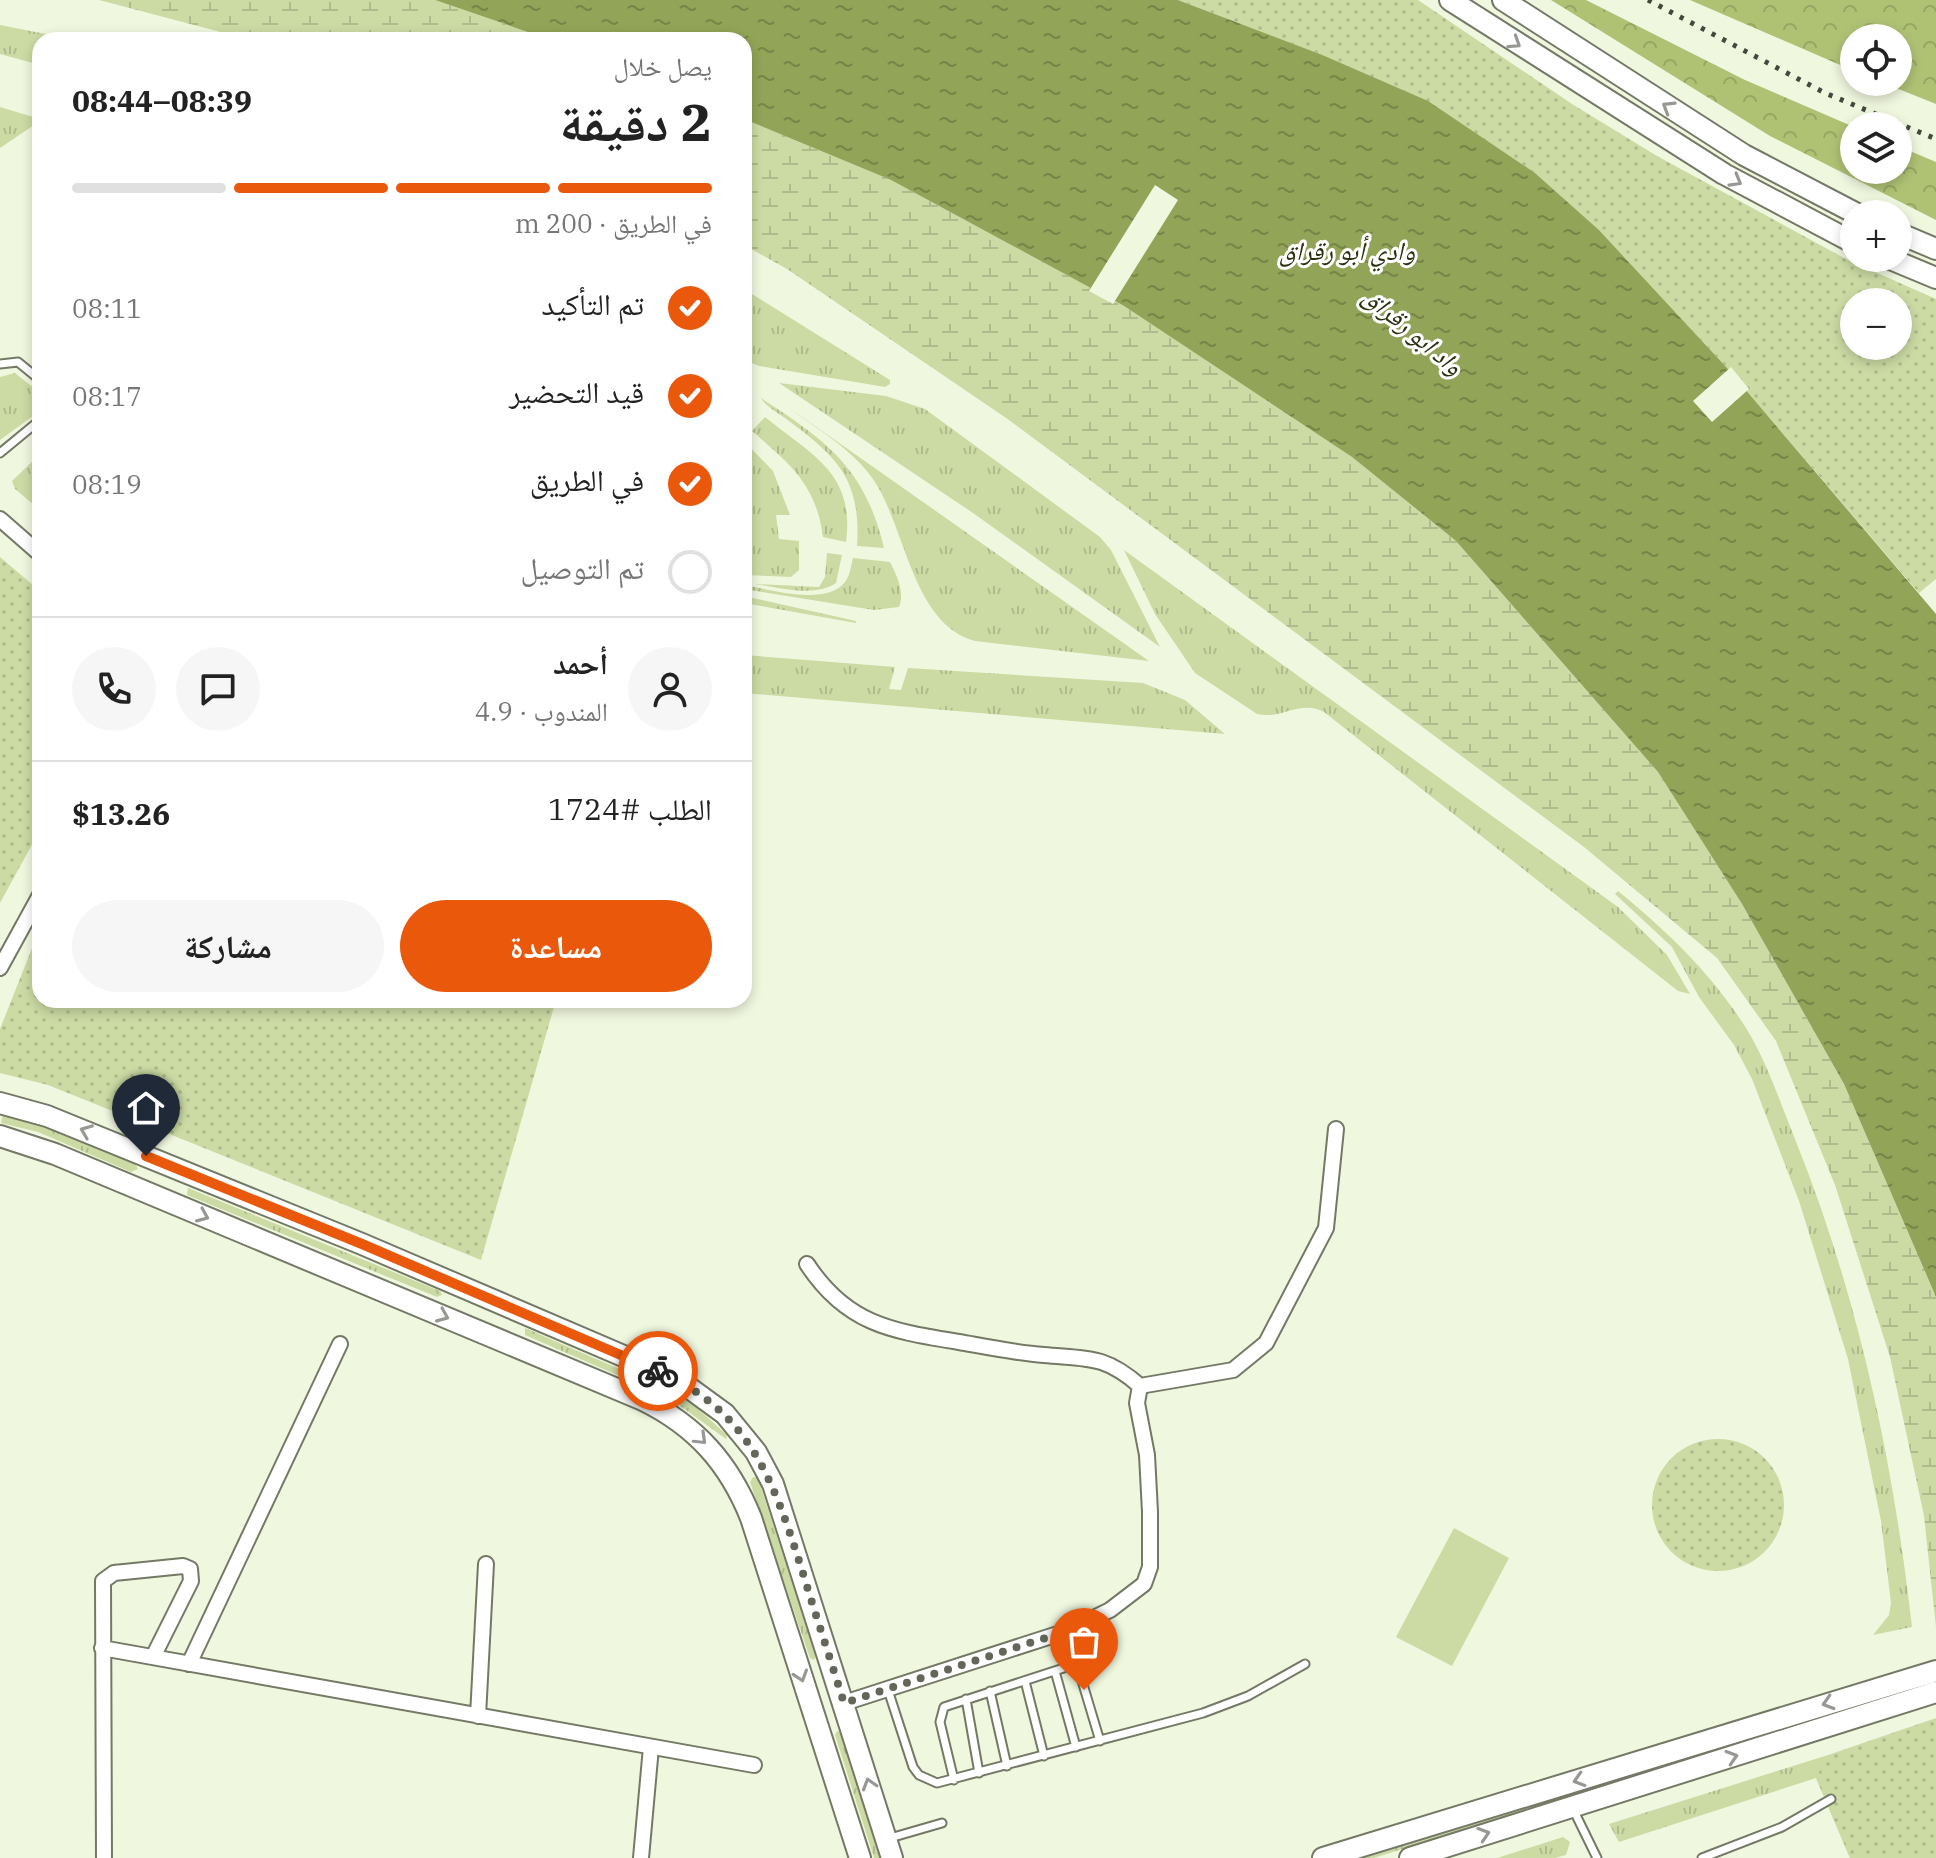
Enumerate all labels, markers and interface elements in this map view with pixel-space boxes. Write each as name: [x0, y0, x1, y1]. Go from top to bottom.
map controls: [1840, 24, 1912, 360]
button: locate: [1840, 24, 1912, 96]
one-way arrow: [1507, 33, 1521, 48]
text: يصل خلال: [614, 49, 712, 83]
text: 08:39–08:44: [72, 81, 252, 120]
text: 2 دقيقة: [560, 88, 712, 155]
one-way arrow: [1662, 101, 1676, 116]
button: layers: [1840, 112, 1912, 184]
one-way arrow: [1727, 171, 1742, 187]
button: +: [1840, 200, 1912, 272]
text: في الطريق · 200 m: [515, 206, 712, 240]
water label: وادي أبو رقراق: [1279, 233, 1415, 272]
water label: واد ابو رقراق: [1357, 279, 1471, 382]
text: تم التأكيد: [542, 284, 644, 323]
icon: check: [668, 286, 712, 330]
button: −: [1840, 288, 1912, 360]
text: 08:11: [72, 291, 142, 325]
text: قيد التحضير: [509, 372, 644, 411]
icon: check: [668, 374, 712, 418]
text: 08:17: [72, 379, 142, 413]
text: في الطريق: [530, 460, 644, 499]
icon: check: [668, 462, 712, 506]
text: 08:19: [72, 467, 142, 501]
text: تم التوصيل: [520, 548, 644, 587]
text: أحمد: [553, 643, 608, 682]
button: phone: [72, 647, 156, 731]
button: chat: [176, 647, 260, 731]
button: person: [628, 647, 712, 731]
text: المندوب · 4.9: [475, 694, 608, 728]
text: الطلب #1724: [548, 789, 712, 828]
text: $13.26: [72, 794, 170, 833]
button: مشاركة: [72, 900, 384, 992]
button: مساعدة: [400, 900, 712, 992]
pin: [112, 1074, 180, 1156]
icon: home: [124, 1086, 168, 1130]
one-way arrow: [80, 1125, 94, 1141]
one-way arrow: [195, 1206, 209, 1222]
one-way arrow: [435, 1306, 449, 1323]
courier: [618, 1331, 698, 1411]
icon: bike: [636, 1349, 680, 1393]
one-way arrow: [692, 1430, 707, 1444]
pin: [1050, 1608, 1118, 1690]
icon: bag: [1062, 1620, 1106, 1664]
one-way arrow: [792, 1668, 808, 1682]
one-way arrow: [1821, 1694, 1835, 1710]
one-way arrow: [1725, 1750, 1739, 1766]
one-way arrow: [1573, 1771, 1587, 1787]
one-way arrow: [862, 1777, 878, 1791]
one-way arrow: [1476, 1828, 1490, 1844]

